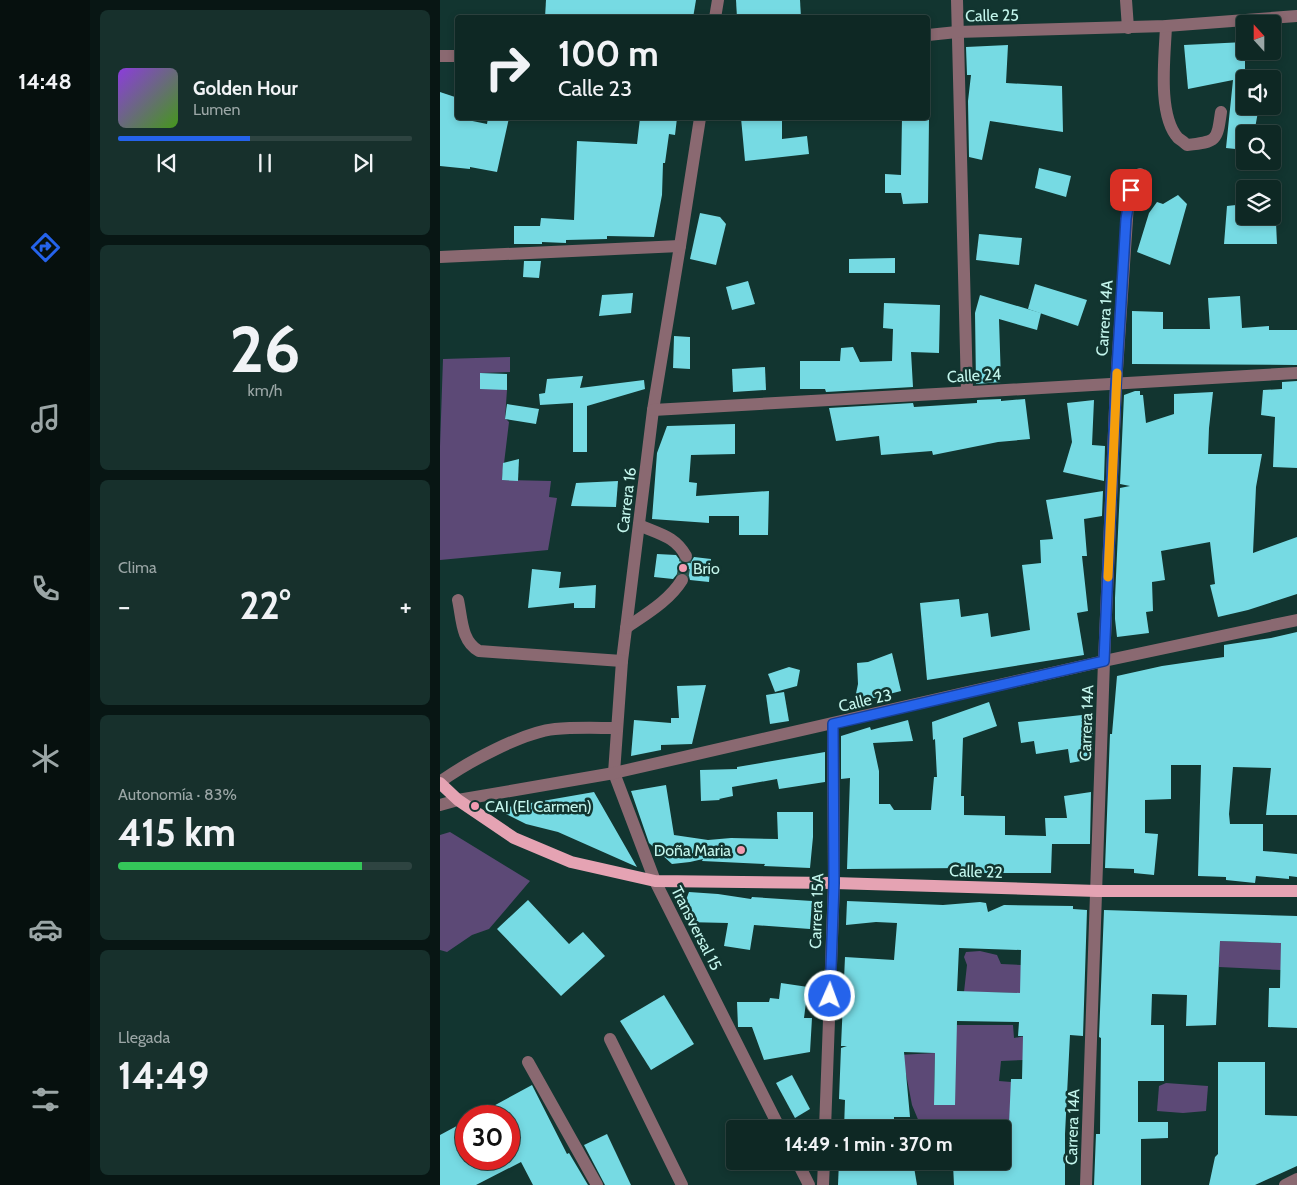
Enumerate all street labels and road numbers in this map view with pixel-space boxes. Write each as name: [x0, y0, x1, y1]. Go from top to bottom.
street label: Calle 25: [965, 6, 1019, 25]
street label: Carrera 14A: [1092, 279, 1117, 357]
street label: Calle 24: [946, 365, 1002, 386]
street label: Carrera 16: [613, 466, 640, 534]
street label: Carrera 14A: [1076, 684, 1097, 761]
street label: Calle 23: [837, 685, 893, 716]
street label: Calle 22: [949, 861, 1003, 882]
street label: Carrera 15A: [806, 873, 827, 949]
street label: Transversal 15: [667, 883, 726, 973]
street label: Carrera 14A: [1062, 1088, 1083, 1165]

